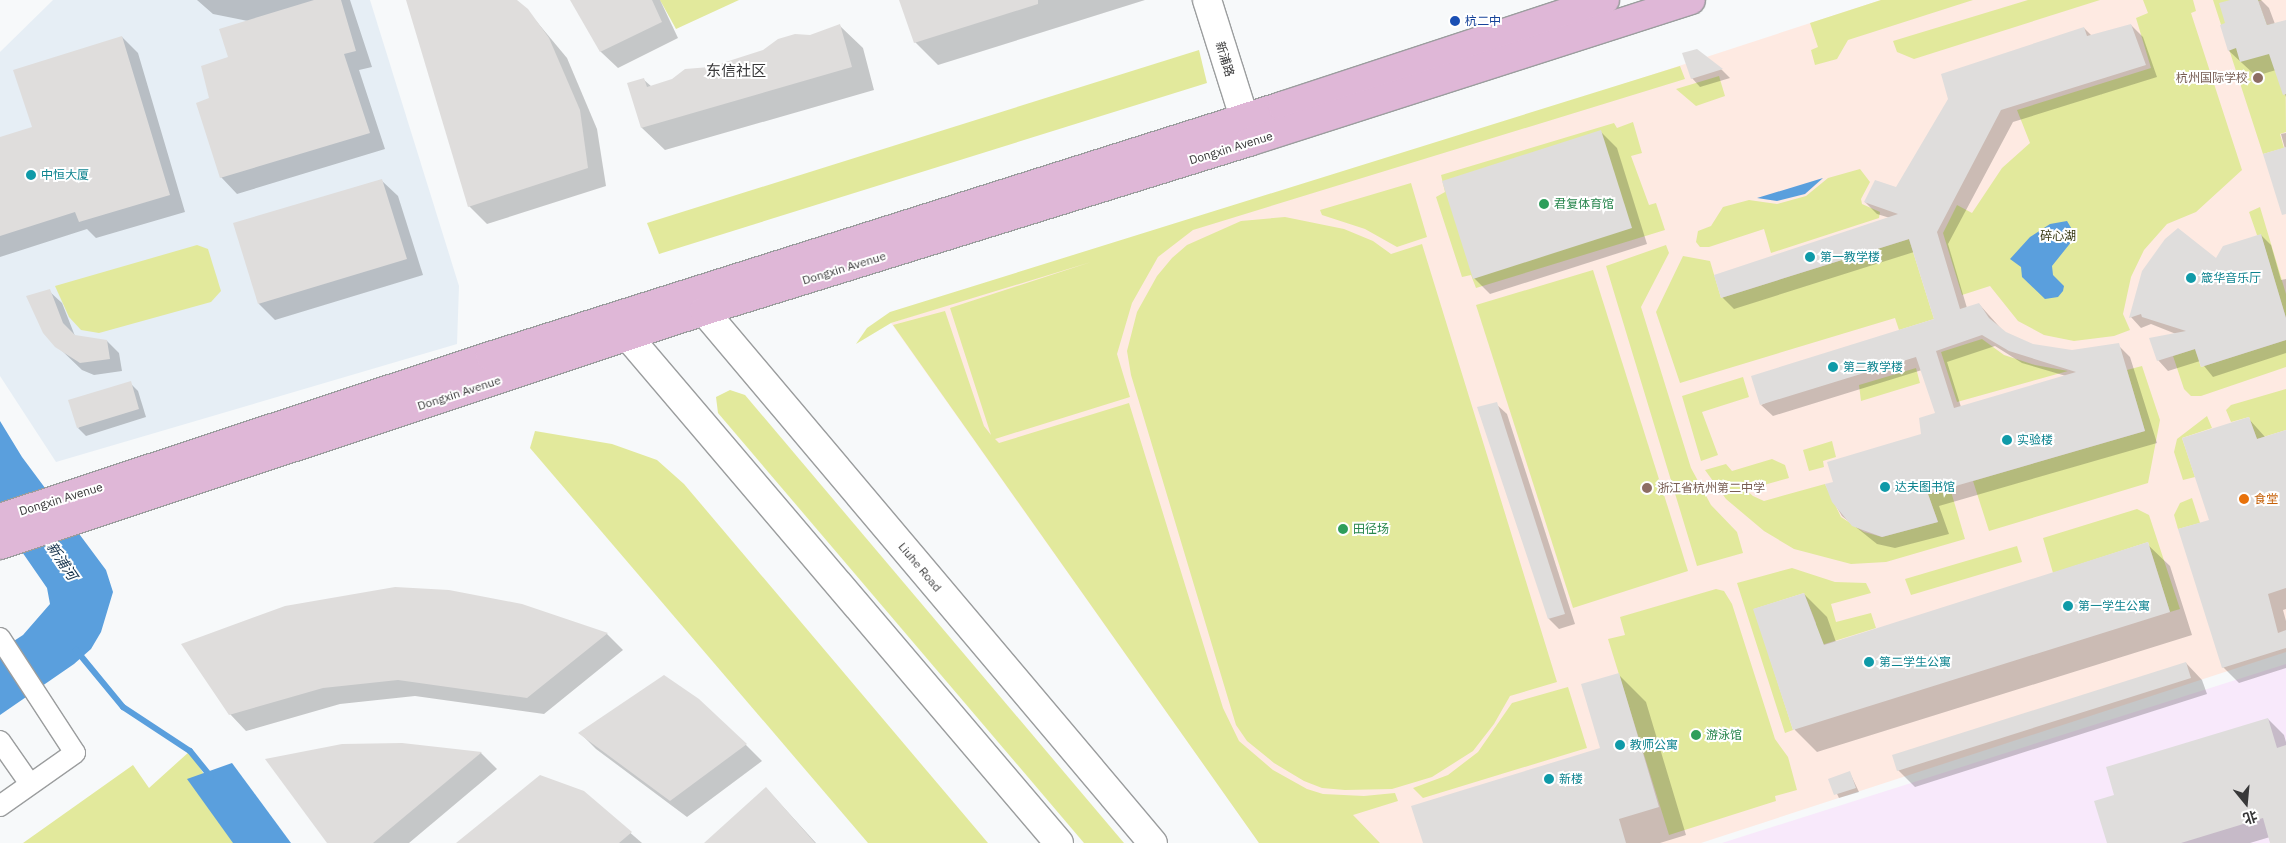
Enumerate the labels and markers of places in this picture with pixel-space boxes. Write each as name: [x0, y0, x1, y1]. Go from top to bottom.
place label: 杭二中: [1465, 14, 1501, 28]
marker: 杭二中: [1449, 15, 1461, 27]
place label: 杭州国际学校: [2176, 71, 2248, 85]
marker: 杭州国际学校: [2252, 72, 2264, 84]
place label: 中恒大厦: [41, 168, 89, 182]
marker: 中恒大厦: [25, 169, 37, 181]
place label: 君复体育馆: [1554, 197, 1614, 211]
marker: 君复体育馆: [1538, 198, 1550, 210]
place label: 第一教学楼: [1820, 250, 1880, 264]
marker: 第一教学楼: [1804, 251, 1816, 263]
place label: 箴华音乐厅: [2201, 271, 2261, 285]
marker: 箴华音乐厅: [2185, 272, 2197, 284]
place label: 第二教学楼: [1843, 360, 1903, 374]
marker: 第二教学楼: [1827, 361, 1839, 373]
place label: 实验楼: [2017, 433, 2053, 447]
marker: 实验楼: [2001, 434, 2013, 446]
place label: 达夫图书馆: [1895, 480, 1955, 494]
place label: 浙江省杭州第二中学: [1657, 481, 1765, 495]
marker: 达夫图书馆: [1879, 481, 1891, 493]
marker: 浙江省杭州第二中学: [1641, 482, 1653, 494]
place label: 食堂: [2254, 492, 2278, 506]
marker: 食堂: [2238, 493, 2250, 505]
place label: 田径场: [1353, 522, 1389, 536]
marker: 田径场: [1337, 523, 1349, 535]
place label: 第一学生公寓: [2078, 599, 2150, 613]
marker: 第一学生公寓: [2062, 600, 2074, 612]
place label: 第二学生公寓: [1879, 655, 1951, 669]
marker: 第二学生公寓: [1863, 656, 1875, 668]
place label: 游泳馆: [1706, 728, 1742, 742]
marker: 游泳馆: [1690, 729, 1702, 741]
place label: 教师公寓: [1630, 738, 1678, 752]
marker: 教师公寓: [1614, 739, 1626, 751]
place label: 新楼: [1559, 772, 1583, 786]
marker: 新楼: [1543, 773, 1555, 785]

